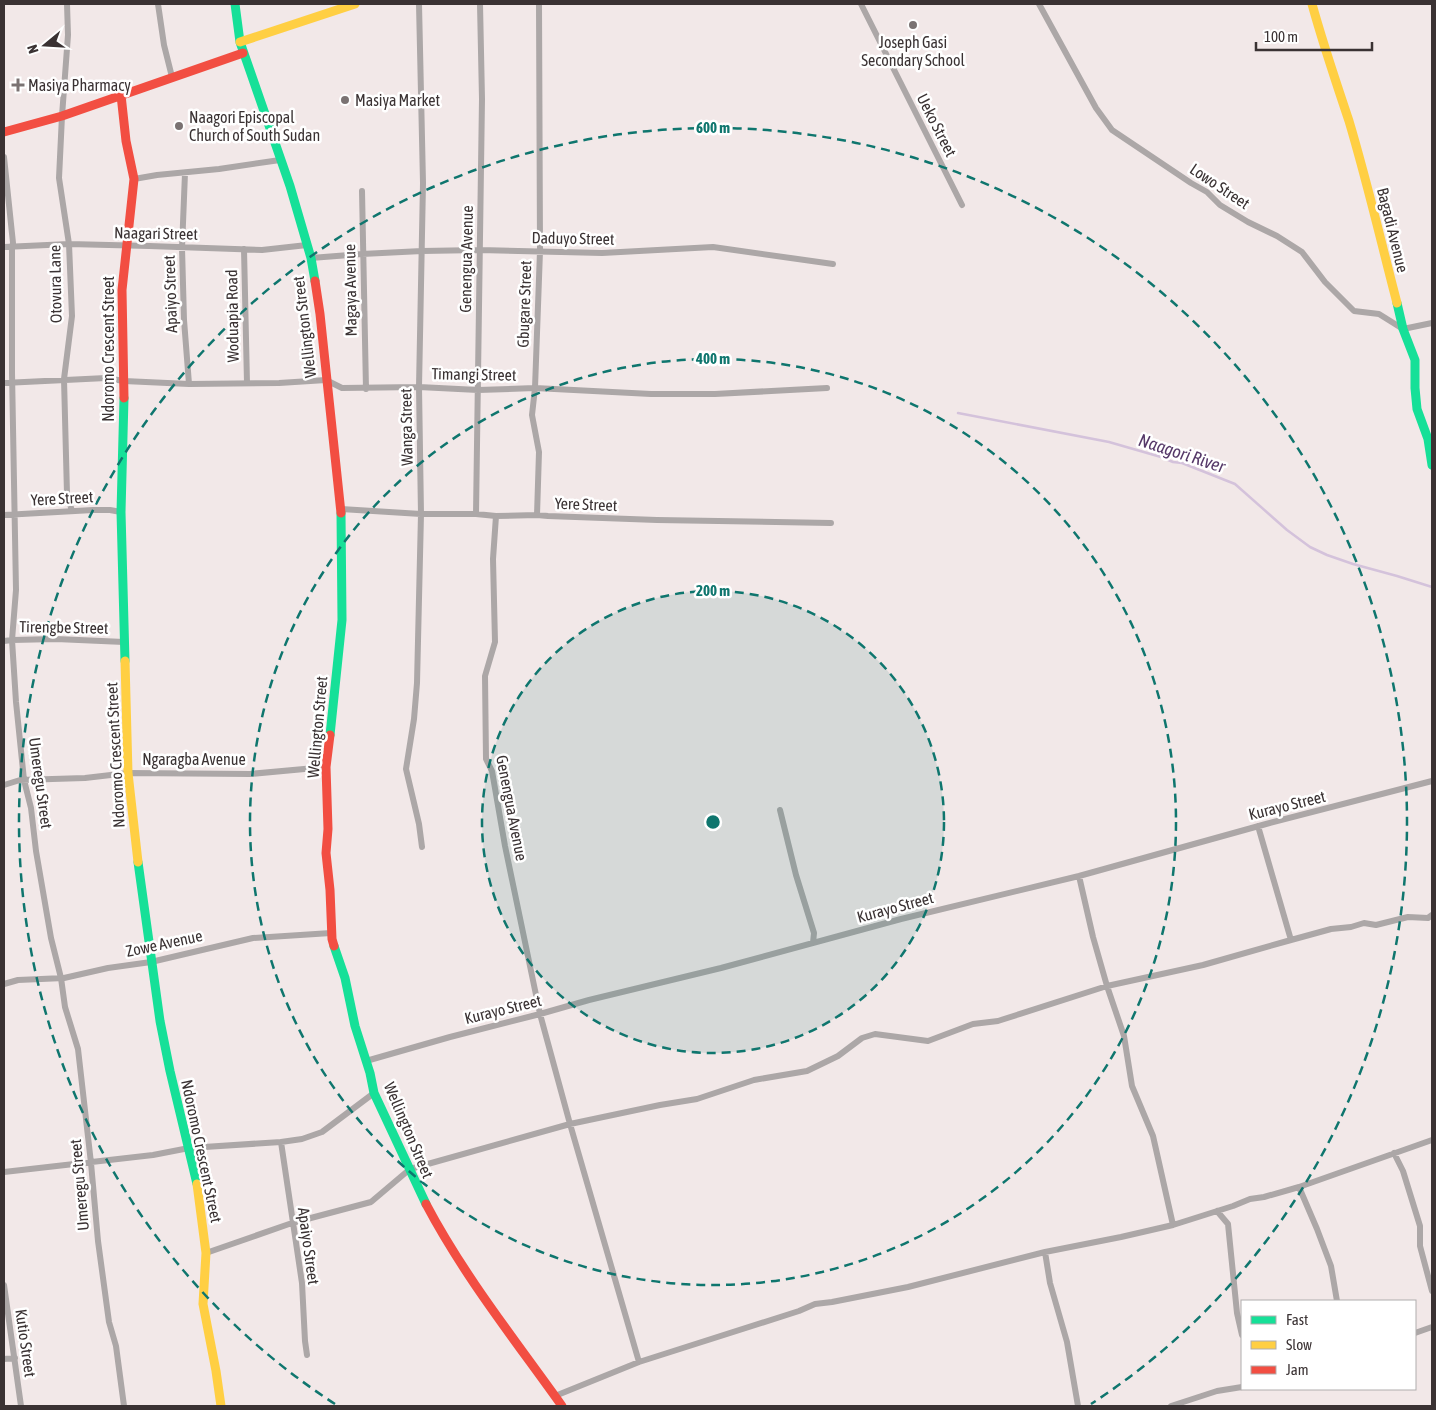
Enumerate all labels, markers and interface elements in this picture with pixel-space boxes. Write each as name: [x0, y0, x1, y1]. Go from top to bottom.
marker: Joseph Gasi Secondary School: [907, 19, 919, 31]
north arrow: [20, 20, 70, 70]
scale bar: [1256, 20, 1372, 52]
text: 100 m: [1264, 28, 1298, 45]
place label: Joseph Gasi Secondary School: [861, 33, 965, 70]
text: N: [24, 43, 42, 55]
place label: Masiya Pharmacy: [28, 76, 131, 95]
marker: Masiya Pharmacy: [12, 79, 24, 91]
place label: Masiya Market: [355, 91, 440, 110]
street label: Ueko Street: [913, 91, 961, 160]
marker: Masiya Market: [339, 94, 351, 106]
place label: Naagori Episcopal Church of South Sudan: [189, 108, 320, 144]
text: 600 m: [696, 119, 730, 136]
marker: Naagori Episcopal Church of South Sudan: [173, 120, 185, 132]
street label: Lowo Street: [1187, 160, 1253, 213]
street label: Bagadi Avenue: [1373, 186, 1412, 275]
street label: Genengua Avenue: [456, 205, 477, 313]
street label: Naagari Street: [114, 223, 199, 244]
street label: Daduyo Street: [531, 228, 615, 249]
street label: Magaya Avenue: [340, 244, 361, 336]
street label: Otovura Lane: [45, 245, 65, 323]
street label: Apaiyo Street: [160, 254, 181, 333]
street label: Gbugare Street: [513, 260, 536, 348]
street label: Woduapia Road: [222, 269, 243, 363]
street label: Wellington Street: [289, 275, 320, 379]
street label: Ndoromo Crescent Street: [99, 276, 117, 422]
text: 400 m: [695, 350, 730, 367]
street label: Timangi Street: [431, 364, 517, 385]
street label: Wanga Street: [396, 388, 417, 466]
water label: Naagori River: [1136, 429, 1229, 477]
street label: Yere Street: [30, 487, 94, 509]
street label: Yere Street: [554, 494, 618, 514]
text: 200 m: [696, 582, 730, 599]
street label: Tirengbe Street: [19, 617, 109, 638]
street label: Wellington Street: [304, 675, 331, 779]
street label: Ndoromo Crescent Street: [102, 681, 128, 828]
street label: Umeregu Street: [25, 736, 56, 830]
street label: Ngaragba Avenue: [142, 750, 246, 769]
street label: Genengua Avenue: [492, 754, 531, 862]
street label: Kurayo Street: [1247, 787, 1328, 824]
centre of rings: [704, 813, 722, 831]
street label: Kurayo Street: [855, 888, 936, 927]
street label: Zowe Avenue: [124, 926, 204, 960]
street label: Kurayo Street: [463, 991, 544, 1028]
street label: Ndoromo Crescent Street: [178, 1078, 226, 1225]
street label: Wellington Street: [380, 1079, 437, 1181]
street label: Umeregu Street: [66, 1138, 93, 1232]
street label: Apaiyo Street: [294, 1206, 323, 1286]
legend: [1241, 1300, 1416, 1390]
street label: Kutio Street: [12, 1308, 40, 1379]
text: Fast: [1286, 1311, 1308, 1328]
text: Slow: [1286, 1336, 1312, 1353]
text: Jam: [1286, 1361, 1309, 1378]

